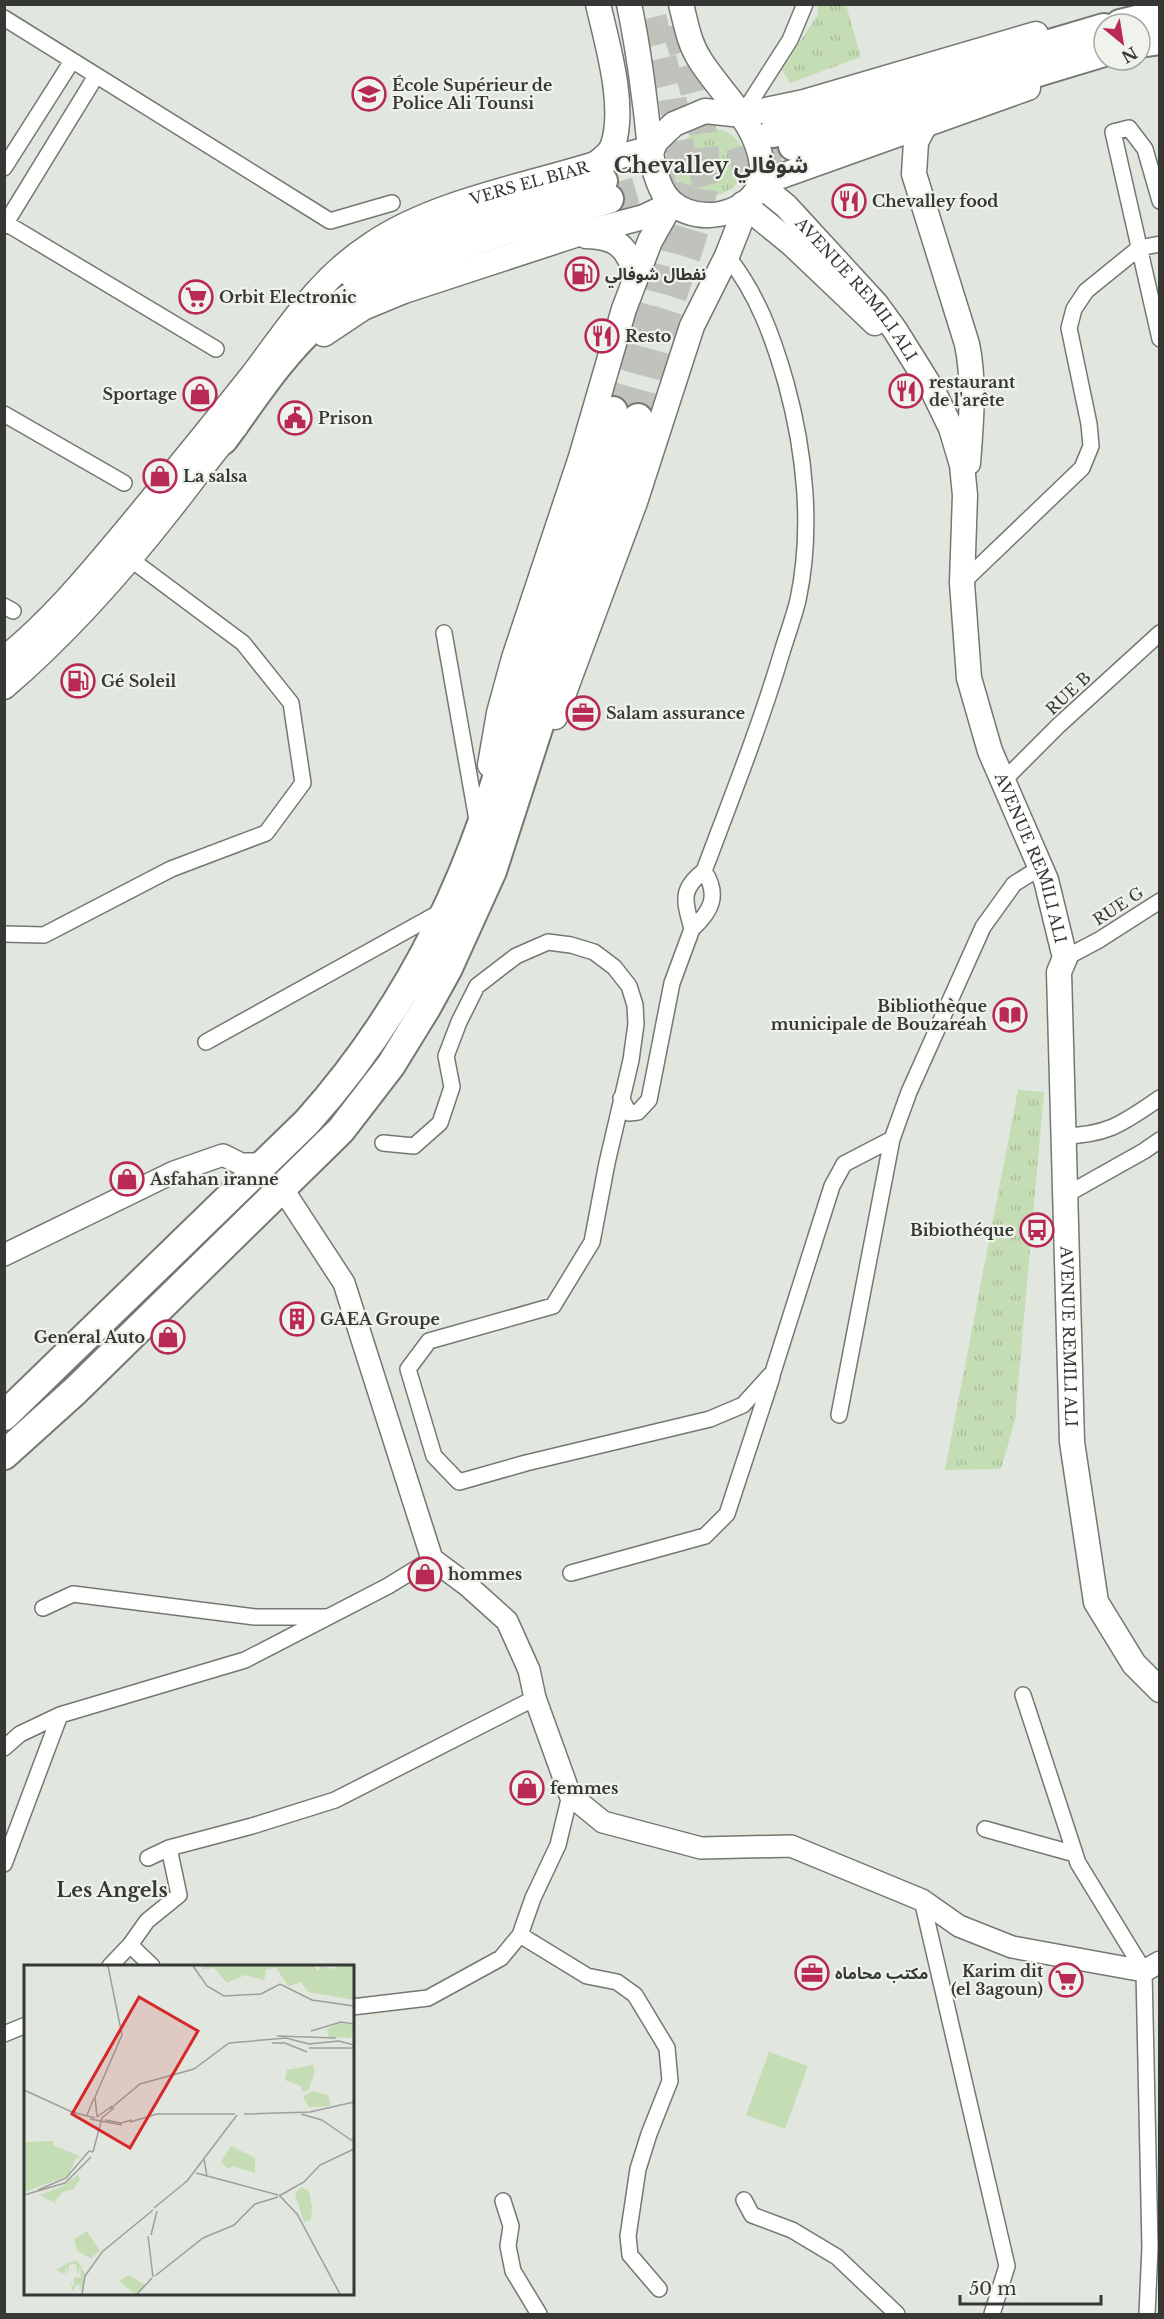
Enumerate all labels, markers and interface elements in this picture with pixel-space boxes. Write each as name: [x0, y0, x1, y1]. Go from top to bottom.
north arrow: [1092, 12, 1152, 72]
text: N: [1118, 43, 1141, 67]
place label: École Supérieur de Police Ali Tounsi: [392, 75, 552, 113]
school or university icon: École Supérieur de Police Ali Tounsi: [351, 76, 387, 112]
district label: Chevalley شوفالي: [614, 152, 808, 183]
street label: VERS EL BIAR: [466, 156, 593, 210]
restaurant icon: Chevalley food: [831, 183, 867, 219]
place label: Chevalley food: [872, 191, 998, 211]
street label: AVENUE REMILI ALI: [791, 212, 922, 364]
fuel station icon: نفطال شوفالي: [564, 256, 600, 292]
place label: نفطال شوفالي: [605, 264, 706, 288]
supermarket icon: Orbit Electronic: [178, 279, 214, 315]
place label: Orbit Electronic: [219, 287, 356, 307]
restaurant icon: Resto: [584, 318, 620, 354]
place label: Resto: [625, 326, 671, 346]
place label: restaurant de l'arête: [929, 372, 1016, 410]
restaurant icon: restaurant de l'arête: [888, 373, 924, 409]
shop icon: Sportage: [182, 376, 218, 412]
place label: Sportage: [103, 384, 177, 404]
public building icon: Prison: [277, 400, 313, 436]
place label: Prison: [318, 408, 373, 428]
shop icon: La salsa: [142, 458, 178, 494]
place label: La salsa: [183, 466, 247, 486]
fuel station icon: Gé Soleil: [60, 663, 96, 699]
street label: RUE B: [1041, 667, 1095, 719]
place label: Gé Soleil: [101, 671, 177, 691]
office icon: Salam assurance: [565, 695, 601, 731]
place label: Salam assurance: [606, 703, 745, 723]
street label: AVENUE REMILI ALI: [990, 768, 1071, 945]
street label: RUE G: [1089, 882, 1147, 930]
place label: Bibliothèque municipale de Bouzaréah: [771, 996, 988, 1034]
library icon: Bibliothèque municipale de Bouzaréah: [992, 997, 1028, 1033]
shop icon: Asfahan iranne: [109, 1161, 145, 1197]
place label: Asfahan iranne: [149, 1169, 279, 1189]
bus stop icon: Bibiothéque: [1019, 1212, 1055, 1248]
place label: Bibiothéque: [910, 1220, 1014, 1240]
street label: AVENUE REMILI ALI: [1057, 1245, 1082, 1427]
building icon: GAEA Groupe: [279, 1301, 315, 1337]
place label: GAEA Groupe: [320, 1309, 440, 1329]
shop icon: General Auto: [150, 1319, 186, 1355]
place label: General Auto: [34, 1327, 145, 1347]
shop icon: hommes: [407, 1556, 443, 1592]
place label: hommes: [448, 1564, 522, 1584]
shop icon: femmes: [509, 1770, 545, 1806]
place label: femmes: [550, 1778, 618, 1798]
district label: Les Angels: [56, 1878, 168, 1902]
office icon: مكتب محاماه: [794, 1955, 830, 1991]
place label: Karim dit (el 3agoun): [951, 1961, 1044, 1999]
supermarket icon: Karim dit (el 3agoun): [1048, 1962, 1084, 1998]
place label: مكتب محاماه: [835, 1963, 928, 1983]
inset map: [24, 1965, 354, 2295]
scale bar: [960, 2268, 1101, 2306]
text: 50 m: [969, 2278, 1017, 2300]

